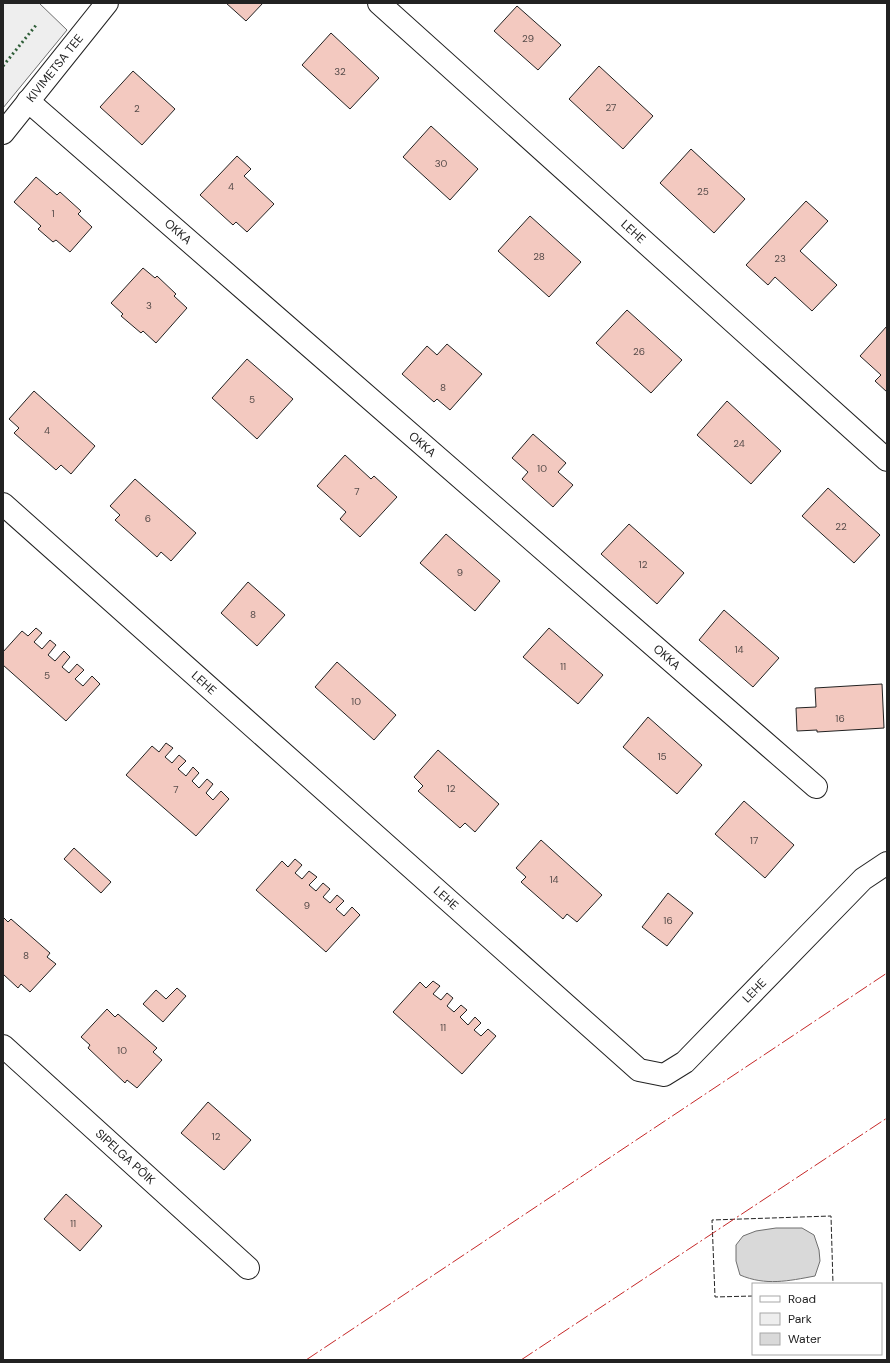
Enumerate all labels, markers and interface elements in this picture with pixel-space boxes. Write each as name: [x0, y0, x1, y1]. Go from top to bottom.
street label: KIVIMETSA TEE: [23, 31, 87, 105]
house number: 29: [522, 32, 534, 45]
house number: 32: [334, 65, 346, 78]
house number: 27: [606, 101, 616, 114]
house number: 2: [134, 102, 140, 115]
house number: 30: [435, 157, 448, 170]
house number: 4: [228, 180, 234, 193]
house number: 25: [697, 185, 709, 198]
house number: 1: [51, 207, 55, 220]
street label: OKKA: [161, 215, 195, 248]
street label: LEHE: [617, 216, 649, 247]
house number: 28: [533, 250, 545, 263]
house number: 23: [774, 252, 786, 265]
house number: 3: [146, 299, 152, 312]
house number: 26: [633, 345, 645, 358]
house number: 8: [440, 381, 446, 394]
house number: 5: [249, 393, 255, 406]
house number: 4: [44, 424, 50, 437]
street label: OKKA: [405, 428, 440, 461]
house number: 24: [733, 437, 745, 450]
house number: 10: [537, 462, 547, 475]
house number: 7: [354, 485, 360, 498]
house number: 6: [145, 512, 151, 525]
house number: 22: [835, 520, 847, 533]
house number: 12: [639, 558, 648, 571]
house number: 9: [457, 566, 463, 579]
house number: 8: [250, 608, 256, 621]
street label: OKKA: [650, 641, 684, 673]
house number: 14: [734, 643, 744, 656]
house number: 11: [560, 660, 566, 673]
street label: LEHE: [188, 668, 220, 698]
house number: 5: [44, 669, 50, 682]
house number: 10: [351, 695, 361, 708]
house number: 16: [835, 712, 845, 725]
house number: 15: [657, 750, 667, 763]
house number: 12: [447, 782, 456, 795]
house number: 7: [173, 783, 179, 796]
house number: 17: [750, 834, 758, 847]
house number: 14: [549, 873, 559, 886]
street label: LEHE: [430, 883, 462, 914]
house number: 9: [304, 899, 310, 912]
house number: 16: [663, 914, 673, 927]
house number: 8: [23, 949, 29, 962]
street label: LEHE: [739, 975, 770, 1006]
house number: 11: [440, 1021, 446, 1034]
house number: 10: [117, 1044, 127, 1057]
street label: SIPELGA PÕIK: [92, 1126, 159, 1188]
house number: 12: [212, 1130, 221, 1143]
house number: 11: [70, 1217, 76, 1230]
legend: [752, 1283, 882, 1355]
text: Road: [788, 1291, 816, 1307]
text: Park: [788, 1311, 812, 1327]
text: Water: [788, 1331, 822, 1347]

